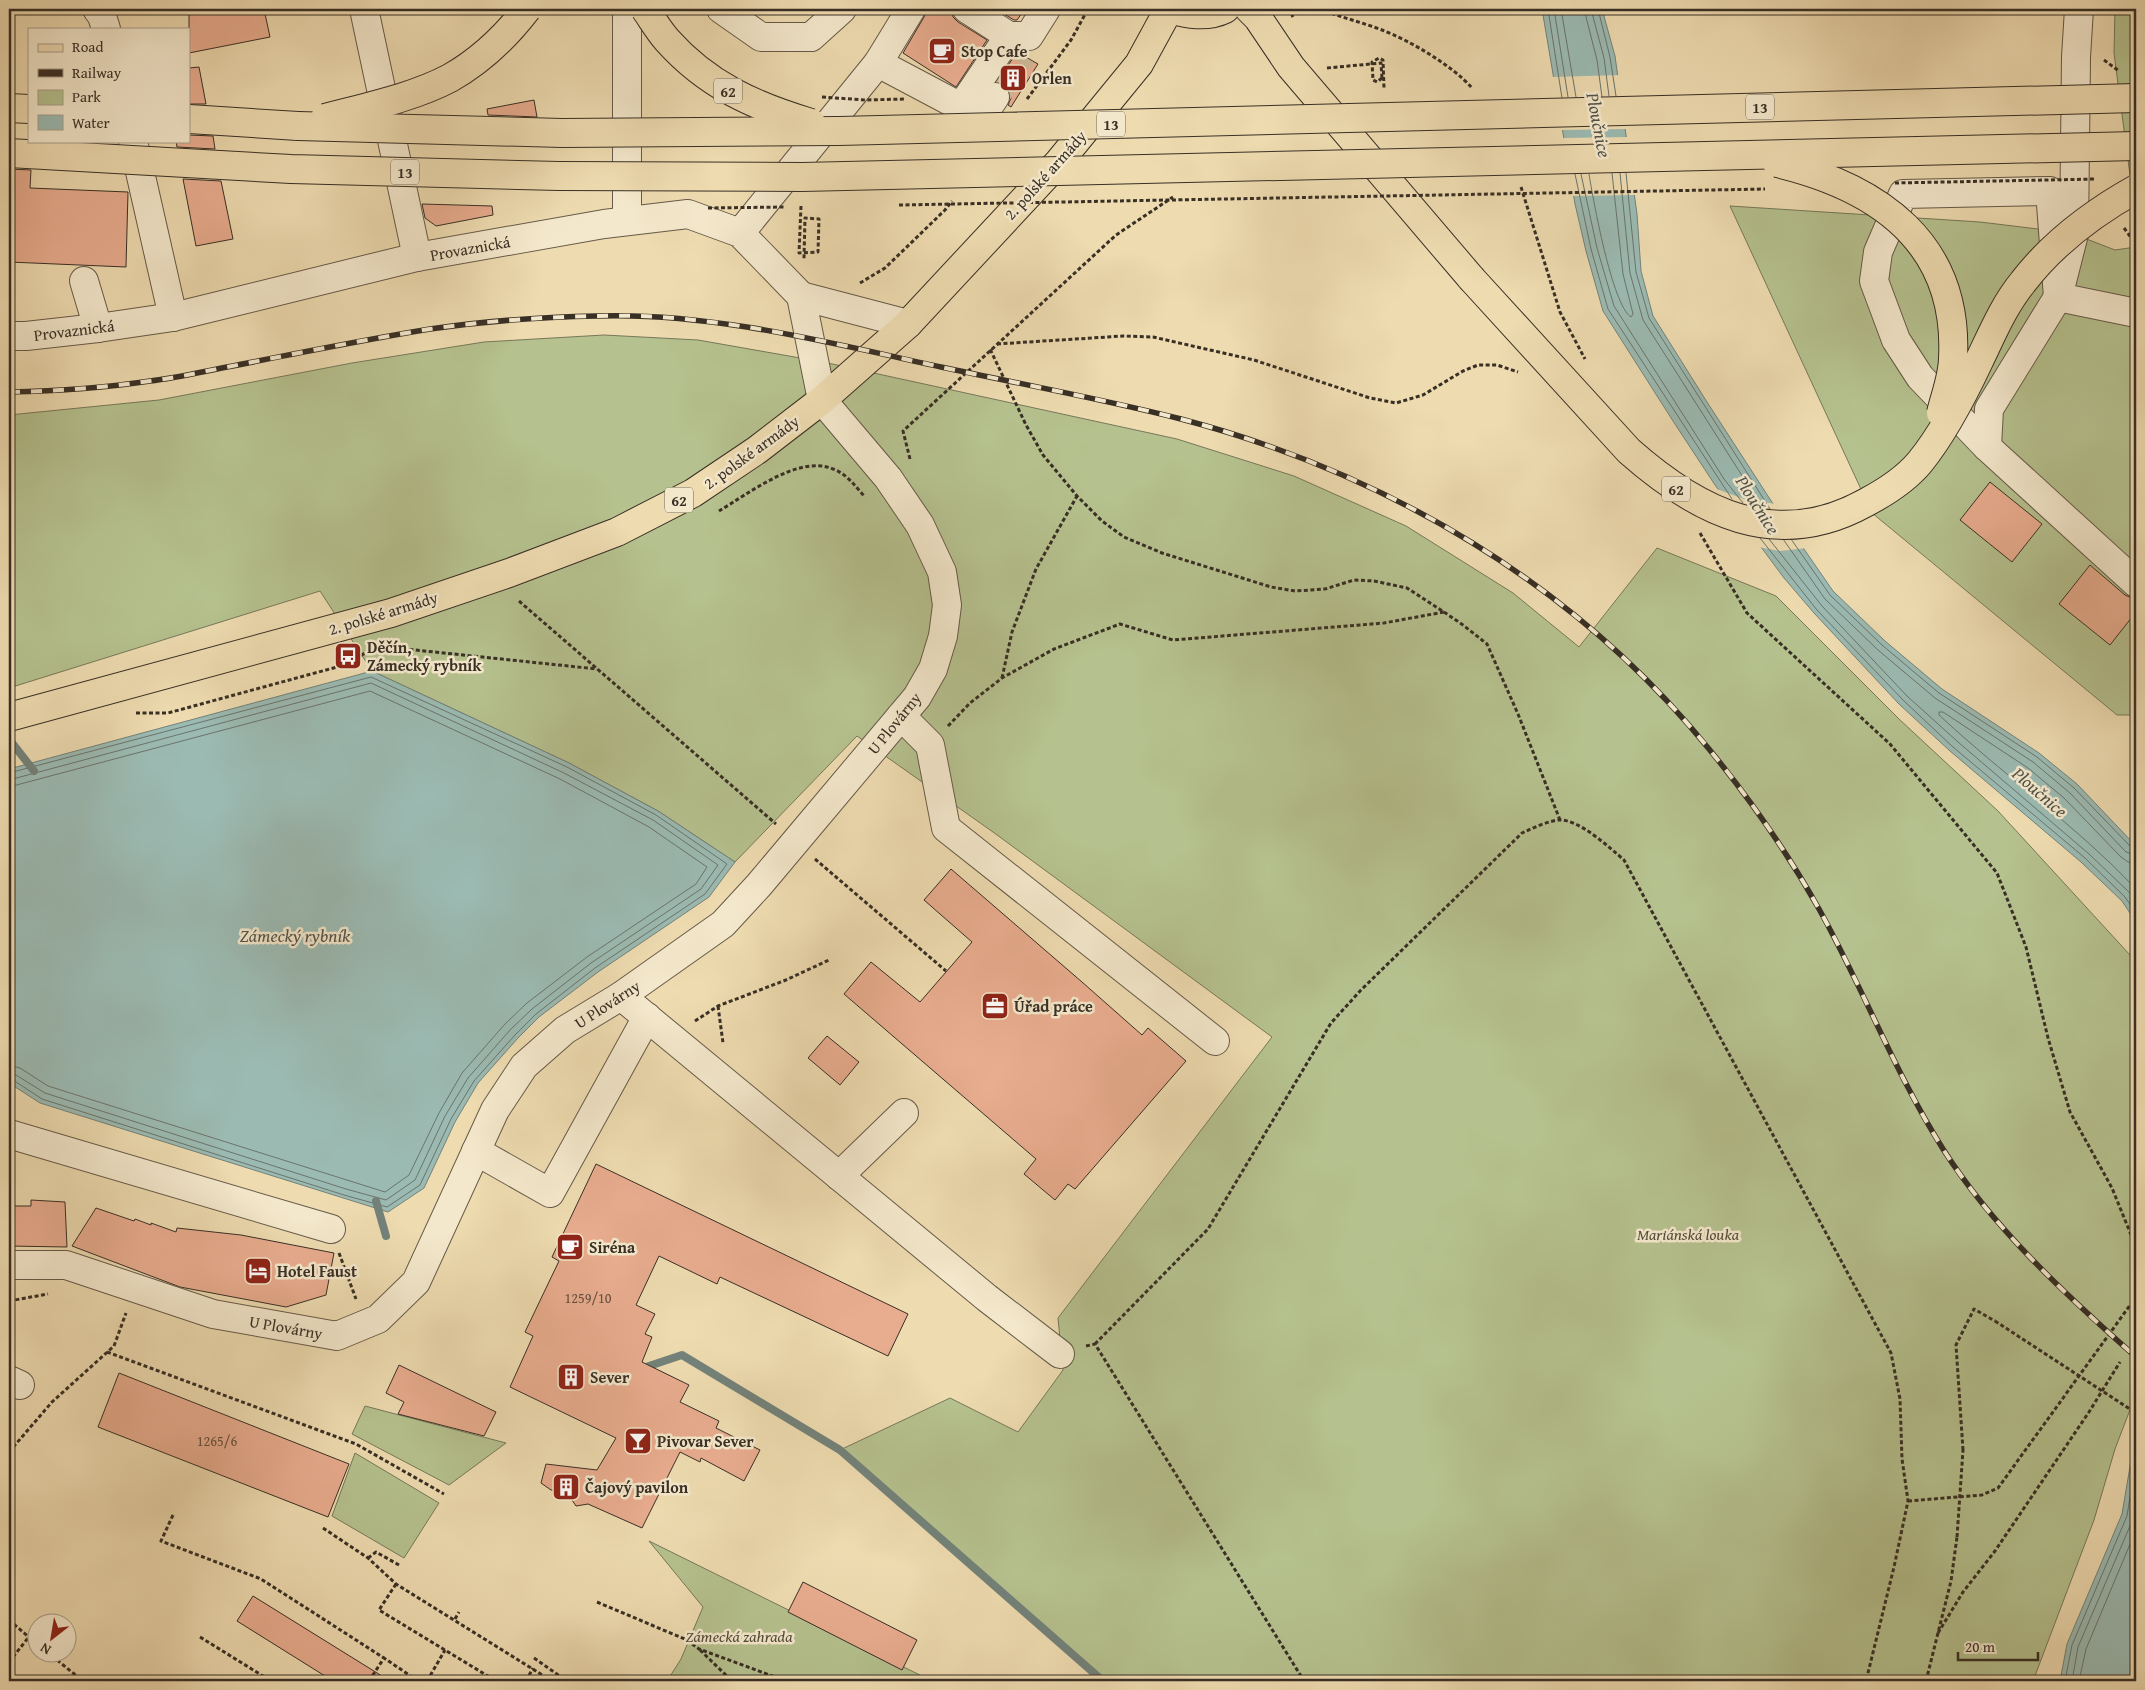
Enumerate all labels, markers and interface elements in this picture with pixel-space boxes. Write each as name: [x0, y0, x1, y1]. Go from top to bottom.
legend: [28, 28, 190, 142]
text: Road: [72, 36, 103, 57]
cafe icon: Stop Cafe: [927, 36, 957, 66]
place label: Stop Cafe: [961, 39, 1027, 63]
text: Railway: [72, 62, 122, 83]
building icon: Orlen: [998, 63, 1028, 93]
place label: Orlen: [1032, 66, 1072, 90]
road number: 62: [714, 78, 742, 104]
text: Park: [72, 86, 101, 107]
water label: Ploučnice: [1579, 89, 1619, 160]
road number: 13: [1746, 94, 1774, 120]
text: Water: [72, 112, 110, 133]
road number: 13: [1097, 112, 1125, 136]
street label: 2. polské armády: [998, 125, 1092, 225]
road number: 13: [391, 160, 419, 184]
street label: Provaznická: [428, 229, 512, 267]
street label: Provaznická: [32, 313, 116, 347]
street label: 2. polské armády: [698, 409, 804, 495]
water label: Ploučnice: [1729, 469, 1787, 540]
road number: 62: [1662, 476, 1690, 502]
road number: 62: [665, 488, 693, 512]
street label: 2. polské armády: [325, 585, 441, 641]
place label: Děčín, Zámecký rybník: [367, 635, 482, 677]
bus stop icon: Děčín, Zámecký rybník: [333, 641, 363, 671]
street label: U Plovárny: [861, 687, 927, 759]
water label: Ploučnice: [2006, 760, 2074, 824]
water label: Zámecký rybník: [240, 922, 351, 949]
street label: U Plovárny: [569, 974, 645, 1034]
office icon: Úřad práce: [980, 991, 1010, 1021]
place label: Úřad práce: [1014, 994, 1093, 1018]
park label: Mariánská louka: [1637, 1222, 1740, 1246]
cafe icon: Siréna: [555, 1232, 585, 1262]
place label: Siréna: [589, 1235, 636, 1259]
hotel icon: Hotel Faust: [243, 1256, 273, 1286]
place label: Hotel Faust: [277, 1259, 357, 1283]
house number: 1259/10: [564, 1288, 612, 1308]
street label: U Plovárny: [247, 1309, 325, 1345]
building icon: Sever: [556, 1362, 586, 1392]
place label: Sever: [590, 1365, 630, 1389]
bar icon: Pivovar Sever: [623, 1426, 653, 1456]
place label: Pivovar Sever: [657, 1429, 754, 1453]
house number: 1265/6: [197, 1431, 237, 1451]
building icon: Čajový pavilon: [551, 1472, 581, 1502]
place label: Čajový pavilon: [585, 1475, 689, 1499]
north arrow: [28, 1612, 78, 1662]
park label: Zámecká zahrada: [685, 1624, 793, 1648]
scale bar: [1958, 1630, 2038, 1662]
text: 20 m: [1965, 1636, 1996, 1657]
text: N: [36, 1638, 54, 1660]

